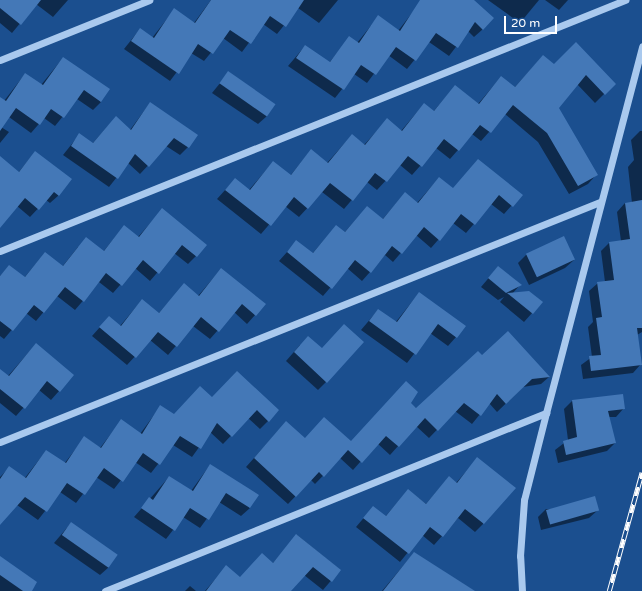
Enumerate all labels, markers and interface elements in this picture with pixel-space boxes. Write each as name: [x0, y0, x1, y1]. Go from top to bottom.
scale bar: [506, 8, 559, 34]
text: 20 m: [511, 16, 540, 30]

